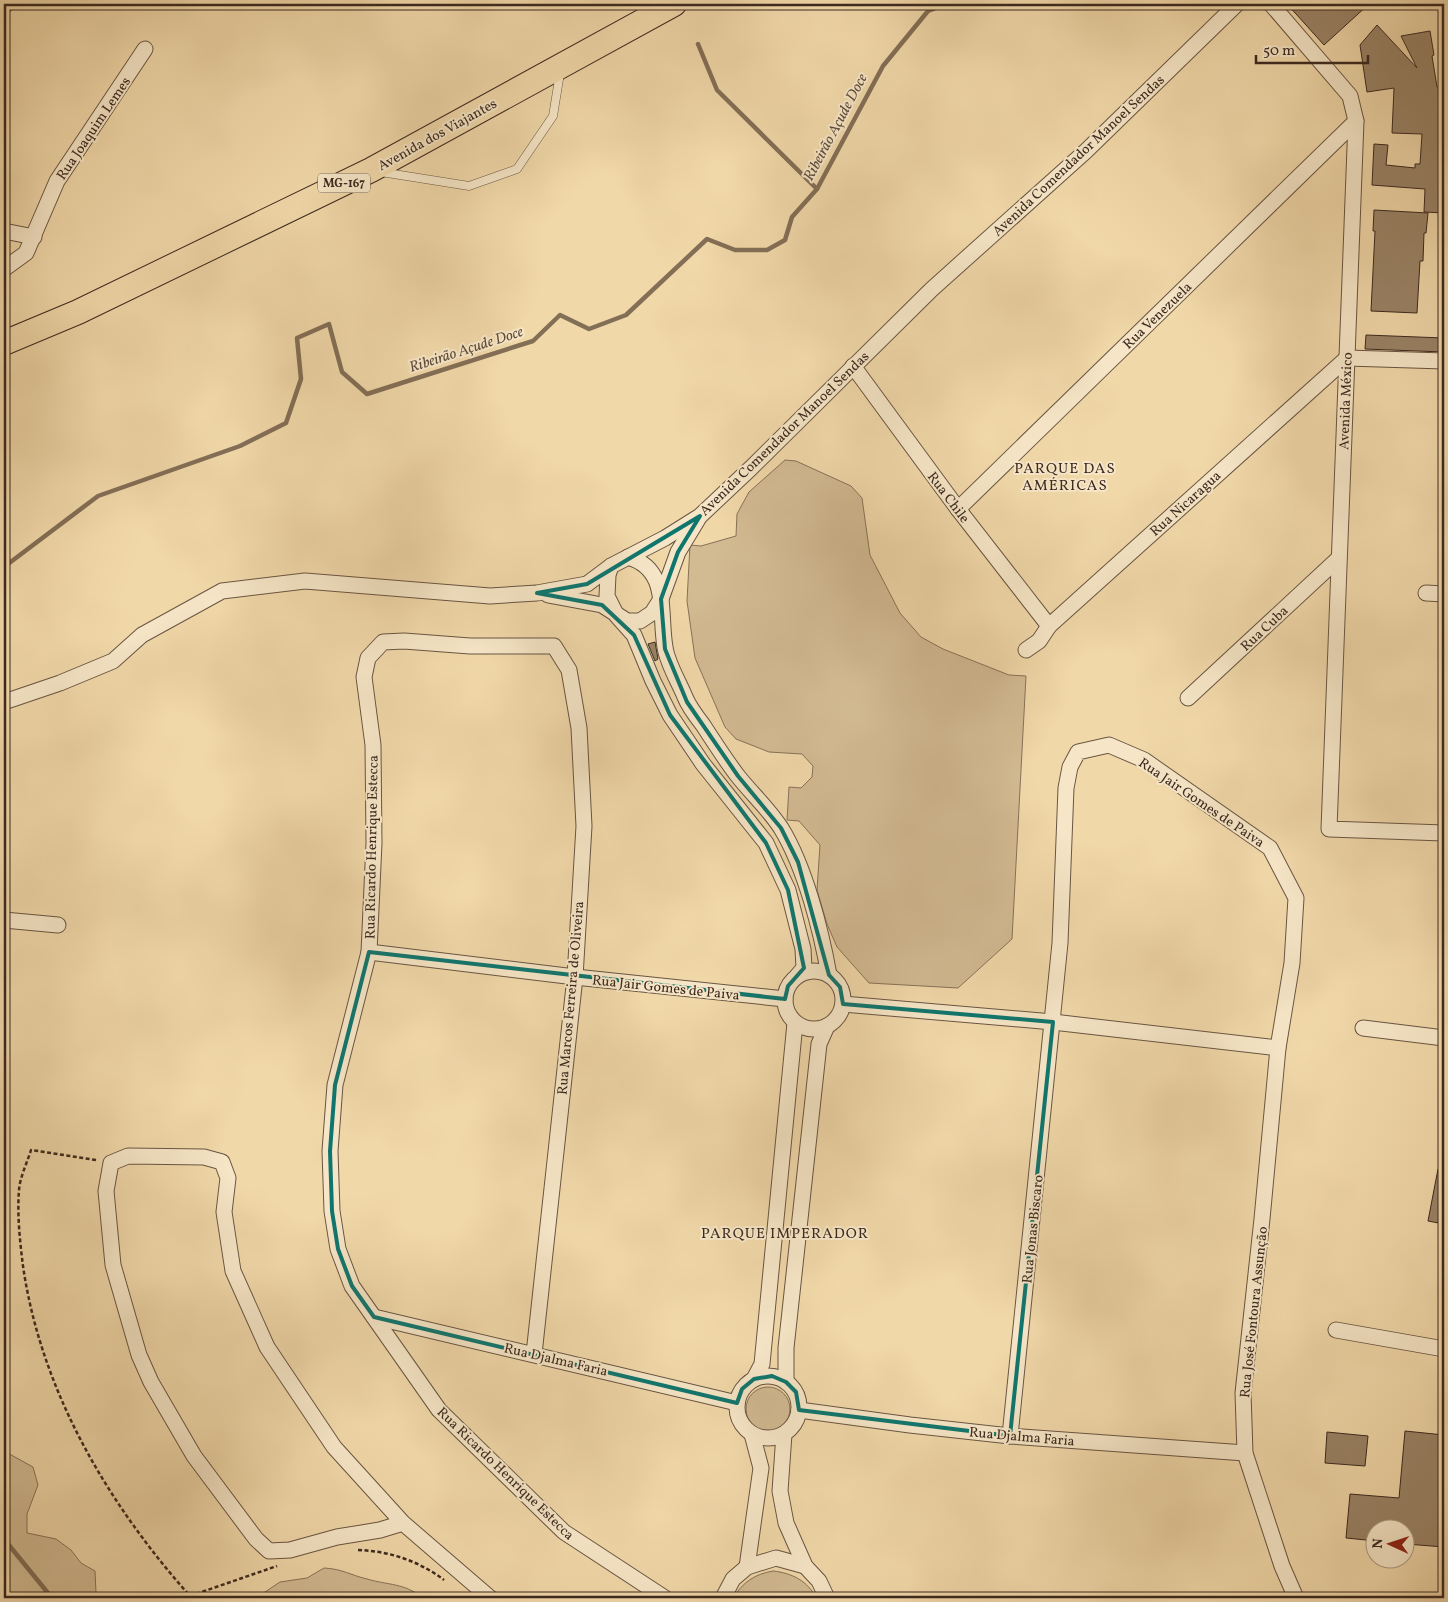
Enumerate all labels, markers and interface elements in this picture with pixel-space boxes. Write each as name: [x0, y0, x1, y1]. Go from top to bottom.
scale bar: [1256, 32, 1368, 64]
text: 50 m: [1263, 41, 1295, 62]
water label: Ribeirão Açude Doce: [799, 70, 874, 185]
street label: Avenida Comendador Manoel Sendas: [989, 71, 1169, 241]
street label: Rua Joaquim Lemes: [53, 73, 136, 184]
street label: Avenida dos Viajantes: [375, 95, 501, 176]
road number: MG-167: [318, 174, 370, 192]
street label: Rua Venezuela: [1119, 278, 1197, 354]
water label: Ribeirão Açude Doce: [407, 322, 527, 379]
street label: Avenida Comendador Manoel Sendas: [696, 348, 874, 520]
street label: Avenida México: [1335, 352, 1358, 450]
district label: PARQUE DAS AMÉRICAS: [1014, 459, 1116, 497]
street label: Rua Nicaragua: [1146, 467, 1226, 541]
street label: Rua Chile: [922, 468, 974, 528]
street label: Rua Cuba: [1237, 602, 1293, 656]
street label: Rua Jair Gomes de Paiva: [1134, 754, 1268, 853]
street label: Rua Ricardo Henrique Estecca: [361, 755, 384, 939]
street label: Rua Marcos Ferreira de Oliveira: [554, 900, 589, 1096]
street label: Rua Jair Gomes de Paiva: [591, 971, 741, 1006]
street label: Rua Jonas Biscaro: [1018, 1174, 1049, 1284]
district label: PARQUE IMPERADOR: [701, 1224, 869, 1245]
street label: Rua José Fontoura Assunção: [1236, 1226, 1273, 1399]
street label: Rua Djalma Faria: [502, 1339, 609, 1382]
street label: Rua Ricardo Henrique Estecca: [432, 1403, 578, 1545]
street label: Rua Djalma Faria: [968, 1423, 1075, 1452]
north arrow: [1366, 1520, 1416, 1570]
text: N: [1369, 1538, 1388, 1549]

